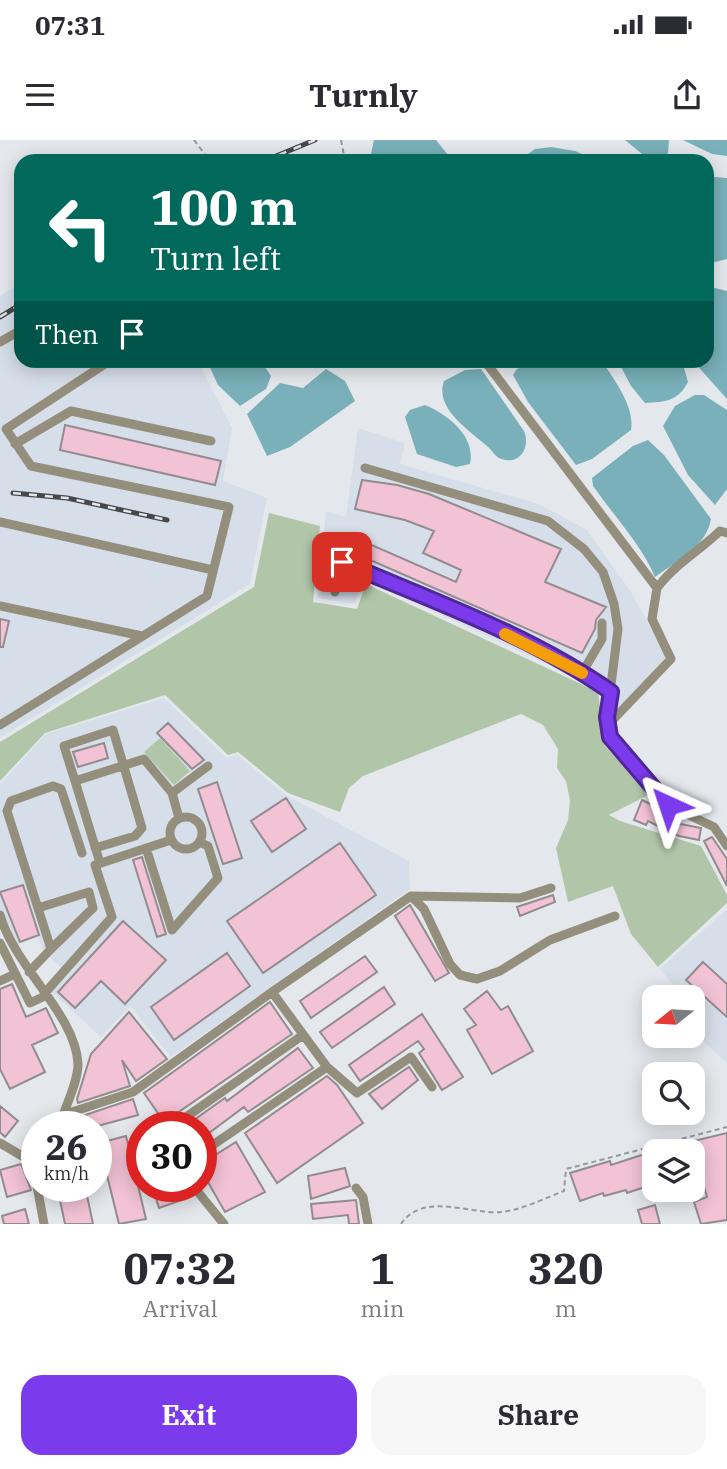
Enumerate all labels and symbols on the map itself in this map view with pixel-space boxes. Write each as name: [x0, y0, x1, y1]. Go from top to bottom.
pin: [312, 532, 372, 592]
position arrow: [631, 768, 705, 842]
north arrow: [642, 985, 705, 1048]
speed limit sign: 30: [126, 1111, 217, 1202]

